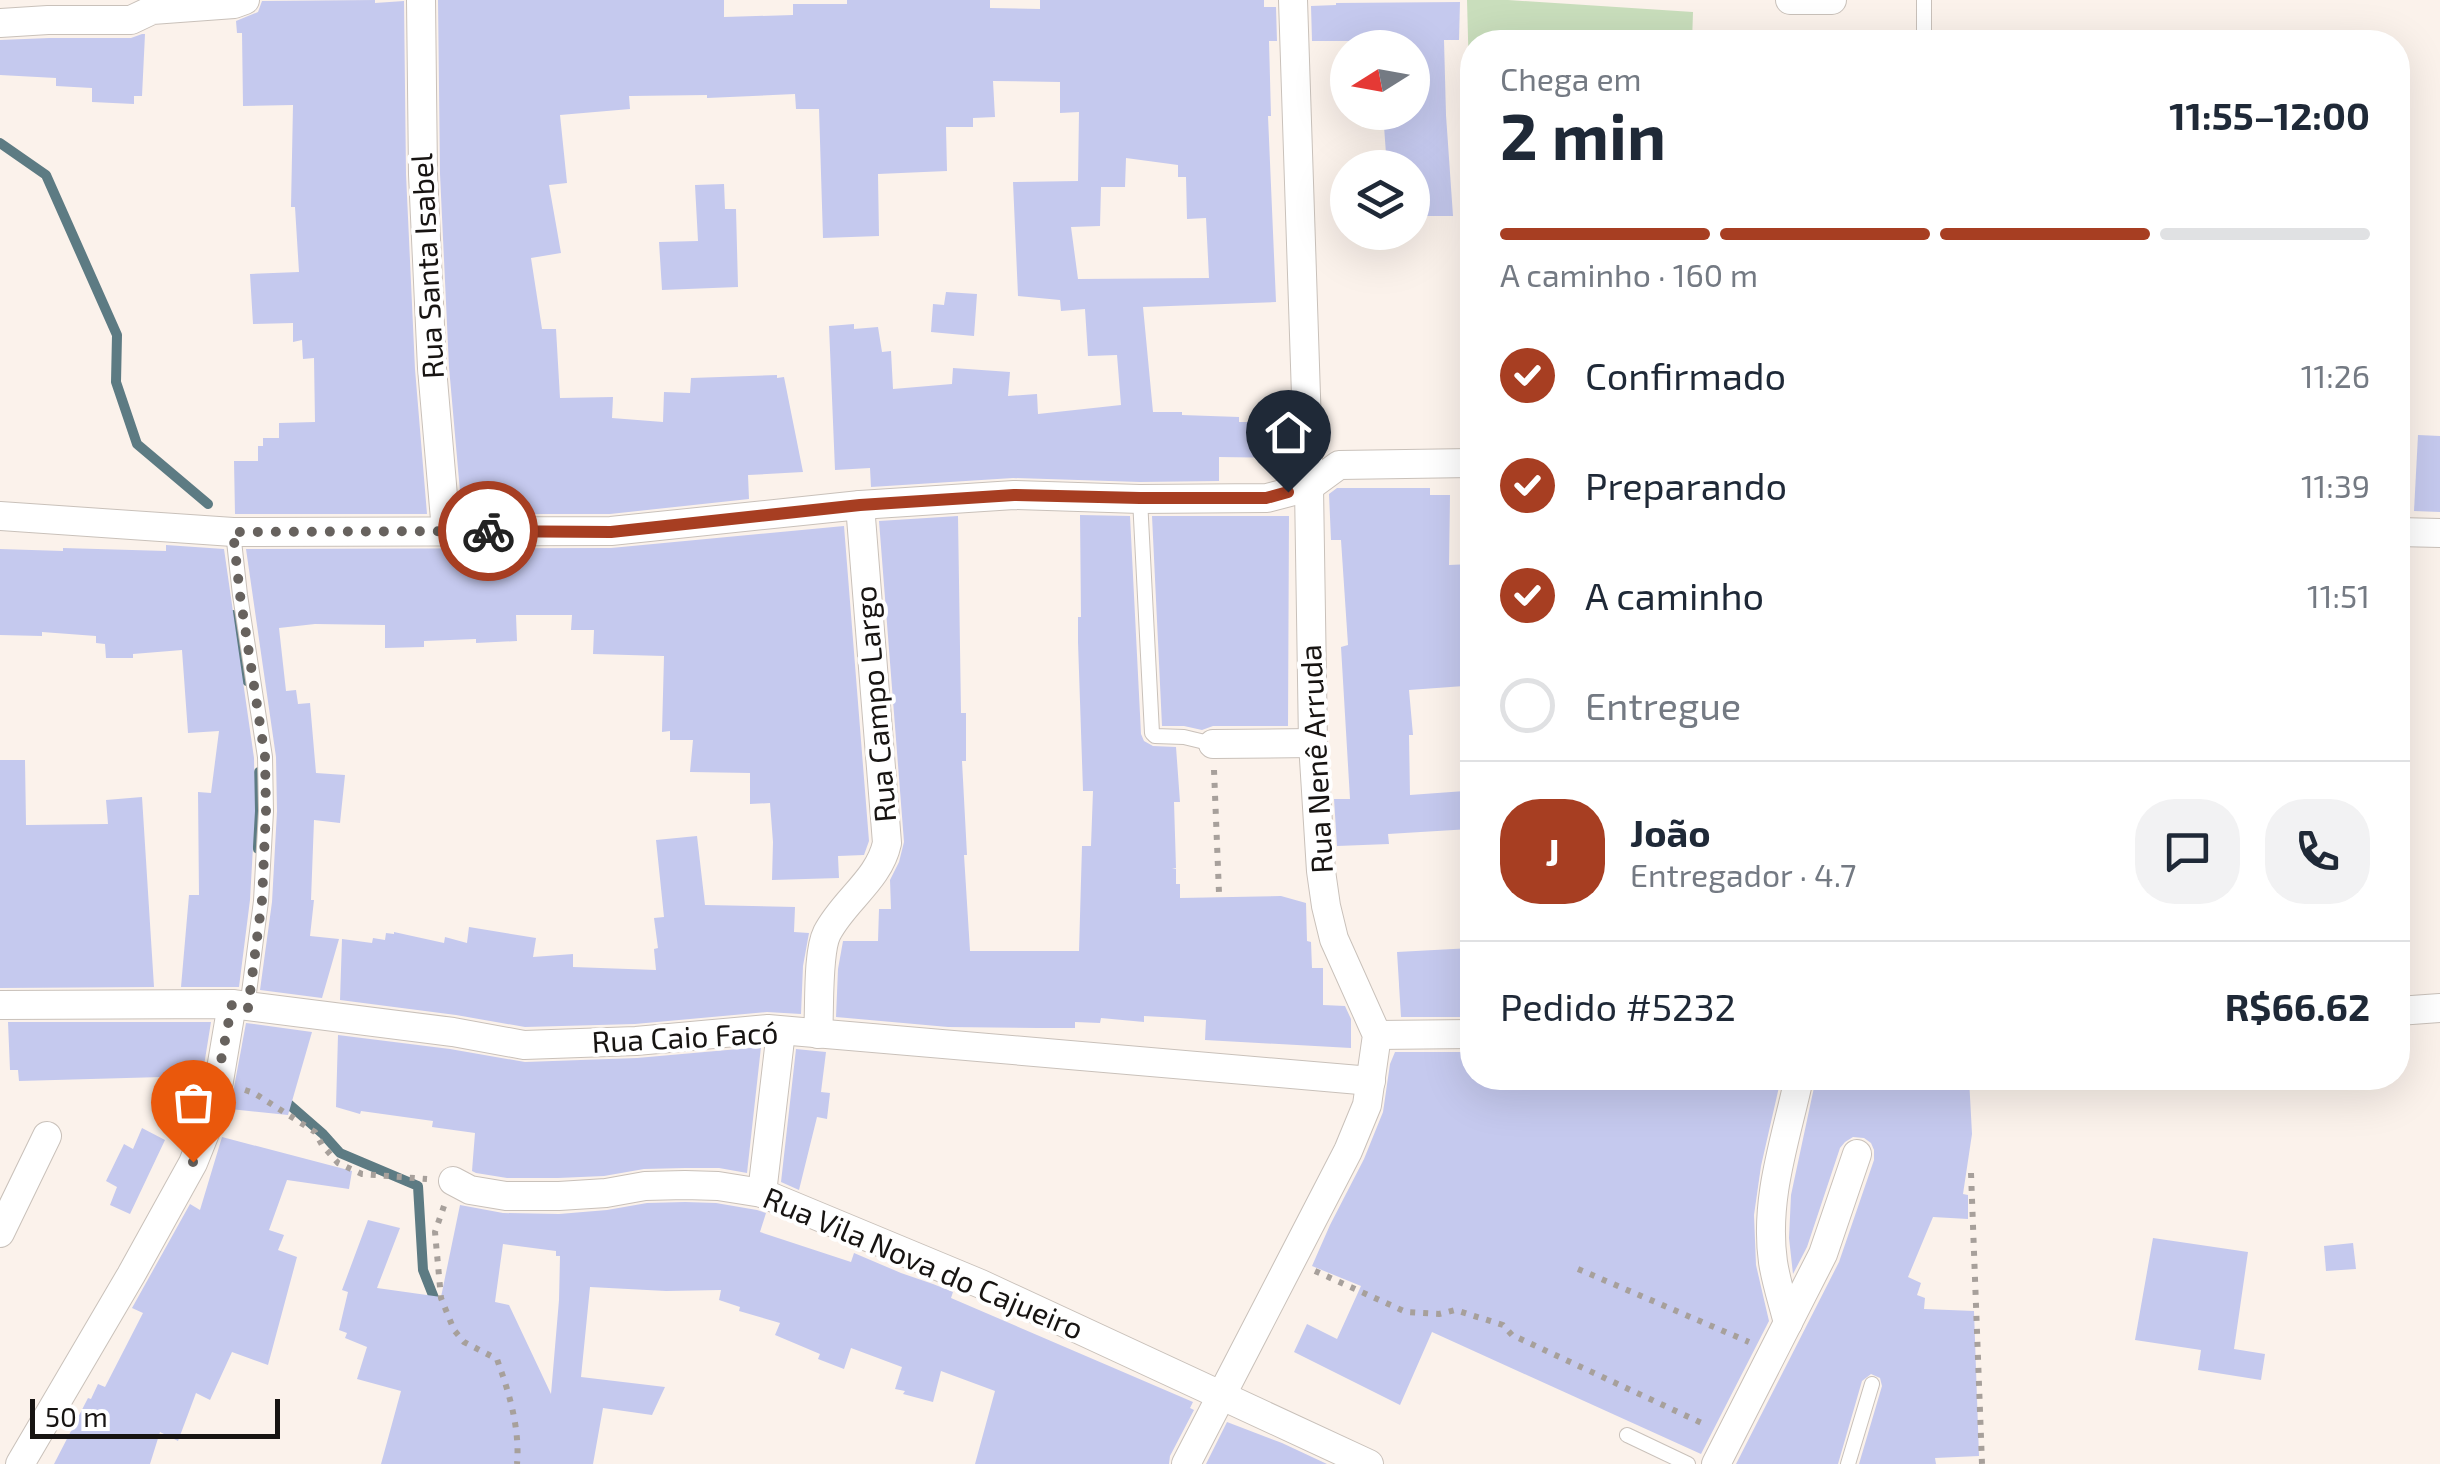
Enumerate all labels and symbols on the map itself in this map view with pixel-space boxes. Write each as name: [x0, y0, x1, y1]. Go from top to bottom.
north arrow: [1330, 30, 1430, 130]
street label: Rua Santa Isabel: [402, 152, 450, 380]
pin: [1246, 390, 1331, 493]
courier: [438, 481, 538, 581]
street label: Rua Campo Largo: [846, 584, 902, 824]
street label: Rua Nenê Arruda: [1291, 644, 1339, 874]
street label: Rua Caio Facó: [591, 1013, 779, 1059]
pin: [151, 1060, 236, 1163]
street label: Rua Vila Nova do Cajueiro: [758, 1178, 1089, 1346]
scale bar: [30, 1394, 280, 1438]

